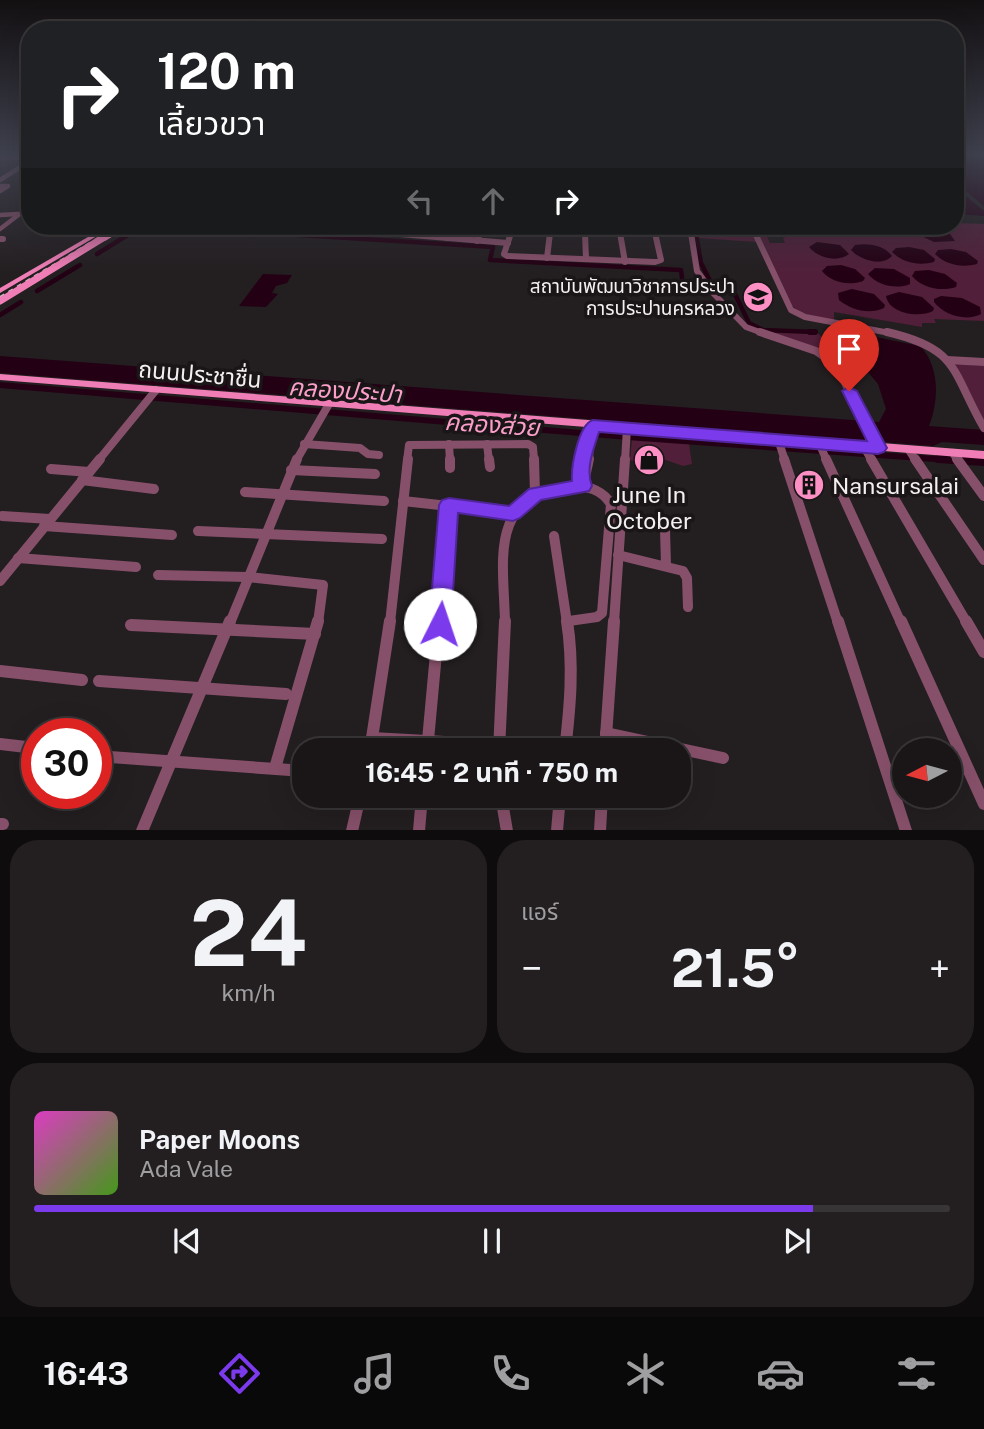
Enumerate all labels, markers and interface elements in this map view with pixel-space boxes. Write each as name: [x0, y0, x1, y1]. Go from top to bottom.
text: 120 m: [157, 42, 296, 100]
icon: right: [42, 49, 133, 140]
text: เลี้ยวขวา: [157, 105, 265, 142]
icon: left: [401, 182, 439, 220]
icon: ahead: [474, 182, 512, 220]
icon: right: [547, 182, 585, 220]
place label: สถาบันพัฒนาวิชาการประปา การประปานครหลวง: [530, 275, 735, 319]
school or university icon: สถาบันพัฒนาวิชาการประปา การประปานครหลวง: [741, 280, 775, 314]
pin: [819, 319, 879, 391]
icon: arrive: [830, 330, 868, 368]
street label: ถนนประชาชื่น: [137, 353, 263, 393]
water label: คลองประปา: [287, 372, 404, 408]
water label: คลองส่วย: [444, 407, 542, 441]
shop icon: June In October: [632, 443, 666, 477]
building icon: Nansursalai: [792, 468, 826, 502]
place label: Nansursalai: [832, 472, 959, 499]
place label: June In October: [606, 481, 692, 534]
position arrow: [403, 587, 477, 661]
speed limit sign: 30: [21, 718, 112, 809]
north arrow: [892, 738, 962, 808]
map controls: [892, 738, 962, 808]
text: 16:45 · 2 นาที · 750 m: [365, 757, 618, 788]
text: 24: [190, 880, 307, 986]
text: แอร์: [521, 898, 558, 925]
text: 21.5°: [671, 938, 800, 999]
text: −: [521, 946, 542, 991]
text: +: [929, 946, 950, 991]
text: km/h: [221, 979, 276, 1006]
text: Paper Moons: [139, 1124, 300, 1155]
text: Ada Vale: [139, 1155, 233, 1182]
icon: previous: [168, 1222, 206, 1260]
icon: pause: [473, 1222, 511, 1260]
icon: next: [778, 1222, 816, 1260]
icon: directions: [215, 1349, 264, 1398]
icon: music: [350, 1349, 399, 1398]
icon: phone: [486, 1349, 535, 1398]
icon: climate: [621, 1349, 670, 1398]
icon: car: [756, 1349, 805, 1398]
icon: filters: [892, 1349, 941, 1398]
text: 16:43: [43, 1355, 129, 1392]

